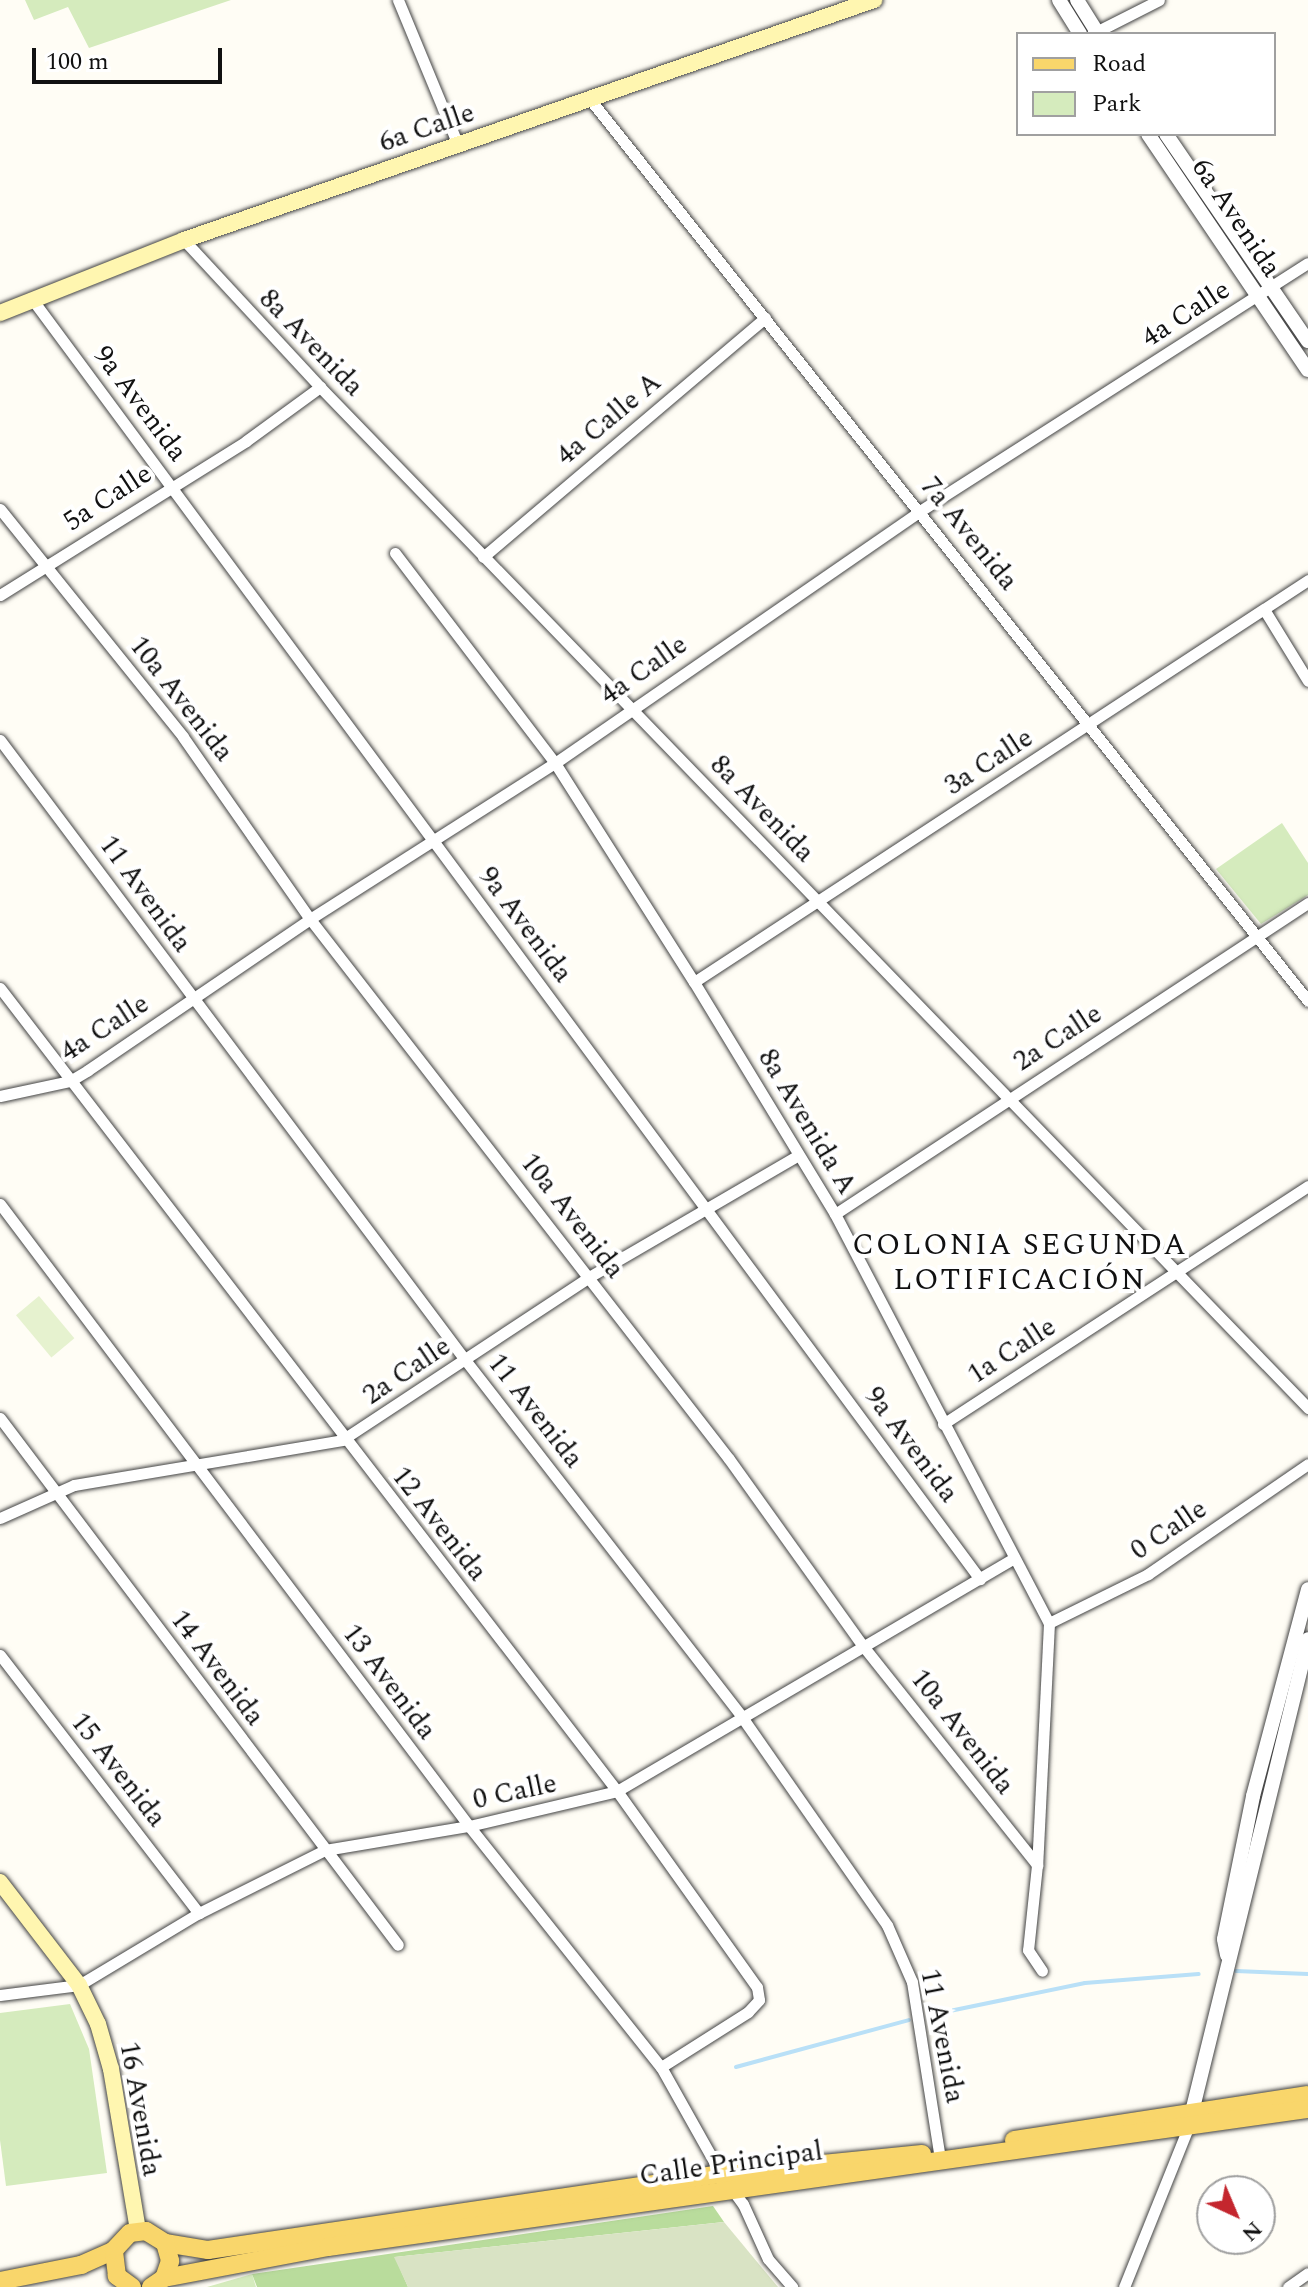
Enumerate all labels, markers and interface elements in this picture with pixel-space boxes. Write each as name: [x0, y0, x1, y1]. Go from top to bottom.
scale bar: [36, 32, 226, 82]
legend: [1016, 32, 1276, 136]
text: 100 m: [46, 44, 109, 80]
text: Road: [1092, 46, 1146, 82]
text: Park: [1092, 86, 1142, 122]
street label: 6a Calle: [375, 96, 479, 160]
street label: 6a Avenida: [1184, 152, 1288, 284]
street label: 4a Calle: [1136, 273, 1236, 355]
street label: 8a Avenida: [252, 282, 370, 404]
street label: 9a Avenida: [86, 340, 194, 468]
street label: 4a Calle A: [550, 365, 668, 473]
street label: 5a Calle: [58, 457, 158, 539]
street label: 7a Avenida: [913, 471, 1025, 597]
street label: 4a Calle: [594, 628, 694, 712]
street label: 10a Avenida: [122, 630, 240, 768]
street label: 3a Calle: [939, 721, 1039, 803]
street label: 8a Avenida: [703, 748, 821, 870]
street label: 11 Avenida: [91, 829, 199, 959]
street label: 9a Avenida: [471, 861, 579, 989]
street label: 4a Calle: [55, 987, 155, 1069]
street label: 2a Calle: [1008, 997, 1108, 1079]
street label: 8a Avenida A: [750, 1043, 864, 1201]
street label: 10a Avenida: [513, 1147, 631, 1285]
district label: COLONIA SEGUNDA LOTIFICACIÓN: [852, 1227, 1188, 1298]
street label: 1a Calle: [962, 1310, 1062, 1392]
street label: 2a Calle: [357, 1330, 457, 1412]
street label: 11 Avenida: [480, 1347, 590, 1475]
street label: 9a Avenida: [857, 1381, 965, 1509]
street label: 12 Avenida: [384, 1460, 494, 1588]
street label: 0 Calle: [1124, 1492, 1214, 1568]
street label: 14 Avenida: [163, 1604, 271, 1732]
street label: 13 Avenida: [335, 1618, 443, 1746]
street label: 10a Avenida: [903, 1663, 1021, 1801]
street label: 15 Avenida: [63, 1706, 173, 1834]
street label: 0 Calle: [470, 1767, 560, 1817]
street label: 11 Avenida: [913, 1966, 971, 2106]
street label: 16 Avenida: [112, 2039, 168, 2179]
street label: Calle Principal: [637, 2135, 825, 2193]
north arrow: [1196, 2175, 1276, 2255]
text: N: [1234, 2213, 1270, 2249]

